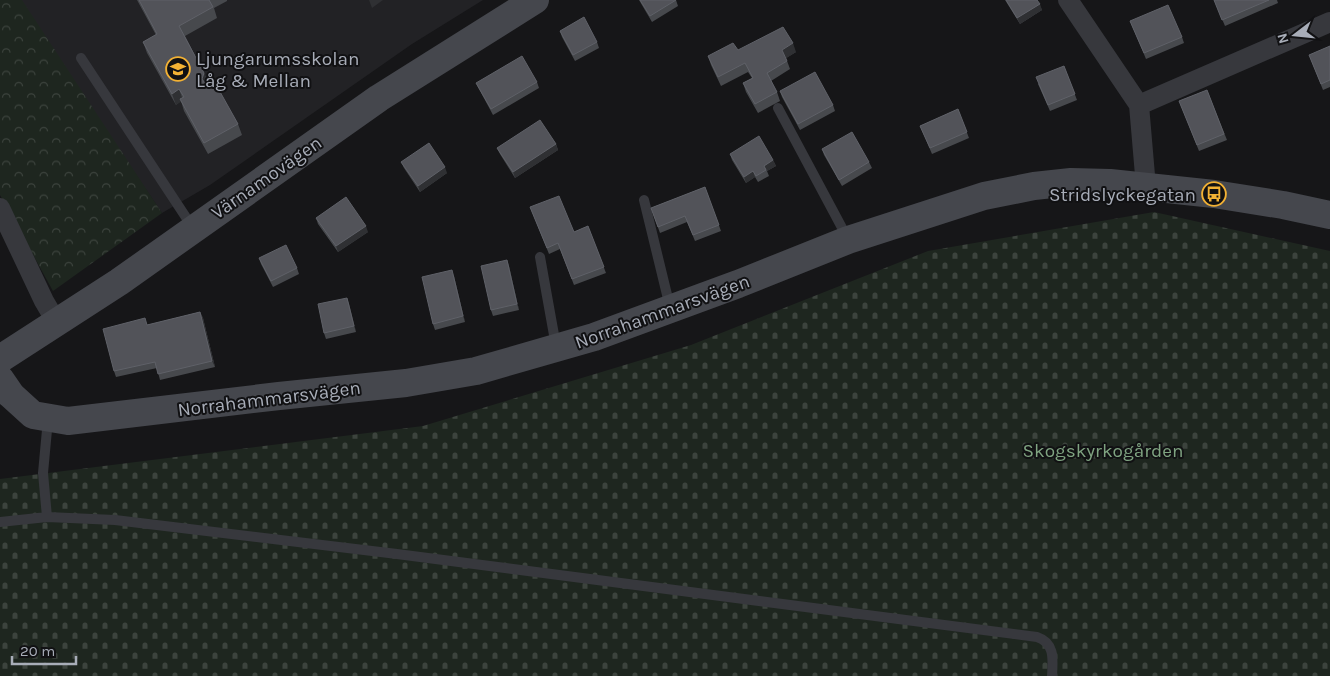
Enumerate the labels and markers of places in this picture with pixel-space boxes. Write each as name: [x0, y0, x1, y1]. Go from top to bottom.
place label: Ljungarumsskolan Låg & Mellan: [196, 48, 359, 92]
school or university icon: Ljungarumsskolan Låg & Mellan: [165, 56, 191, 82]
bus stop icon: Stridslyckegatan: [1201, 181, 1227, 207]
place label: Stridslyckegatan: [1049, 184, 1196, 206]

